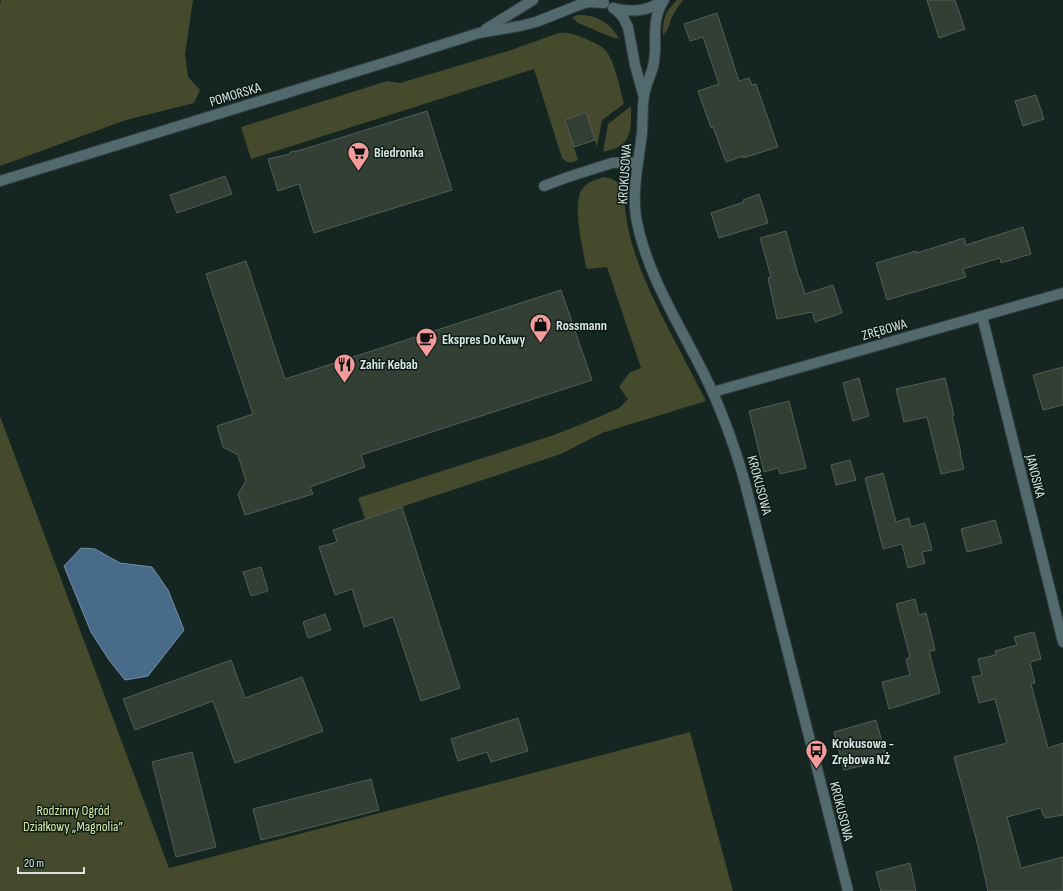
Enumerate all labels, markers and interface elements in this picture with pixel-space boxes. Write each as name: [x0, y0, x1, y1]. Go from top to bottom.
street label: POMORSKA: [207, 78, 264, 110]
supermarket icon: Biedronka: [346, 139, 372, 172]
street label: KROKUSOWA: [614, 142, 635, 205]
place label: Biedronka: [374, 144, 424, 161]
shop icon: Rossmann: [527, 312, 553, 345]
street label: ZRĘBOWA: [860, 315, 909, 344]
place label: Rossmann: [556, 317, 607, 334]
cafe icon: Ekspres Do Kawy: [414, 326, 440, 359]
place label: Ekspres Do Kawy: [442, 331, 525, 348]
restaurant icon: Zahir Kebab: [332, 351, 358, 384]
place label: Zahir Kebab: [360, 356, 418, 373]
street label: JANOSIKA: [1022, 452, 1049, 500]
street label: KROKUSOWA: [743, 454, 776, 517]
place label: Krokusowa - Zrębowa NŻ: [832, 735, 894, 768]
bus stop icon: Krokusowa - Zrębowa NŻ: [804, 738, 830, 771]
street label: KROKUSOWA: [826, 780, 857, 843]
park label: Rodzinny Ogród Działkowy „Magnolia”: [23, 802, 123, 835]
scale bar: [18, 849, 84, 875]
text: 20 m: [24, 856, 44, 871]

